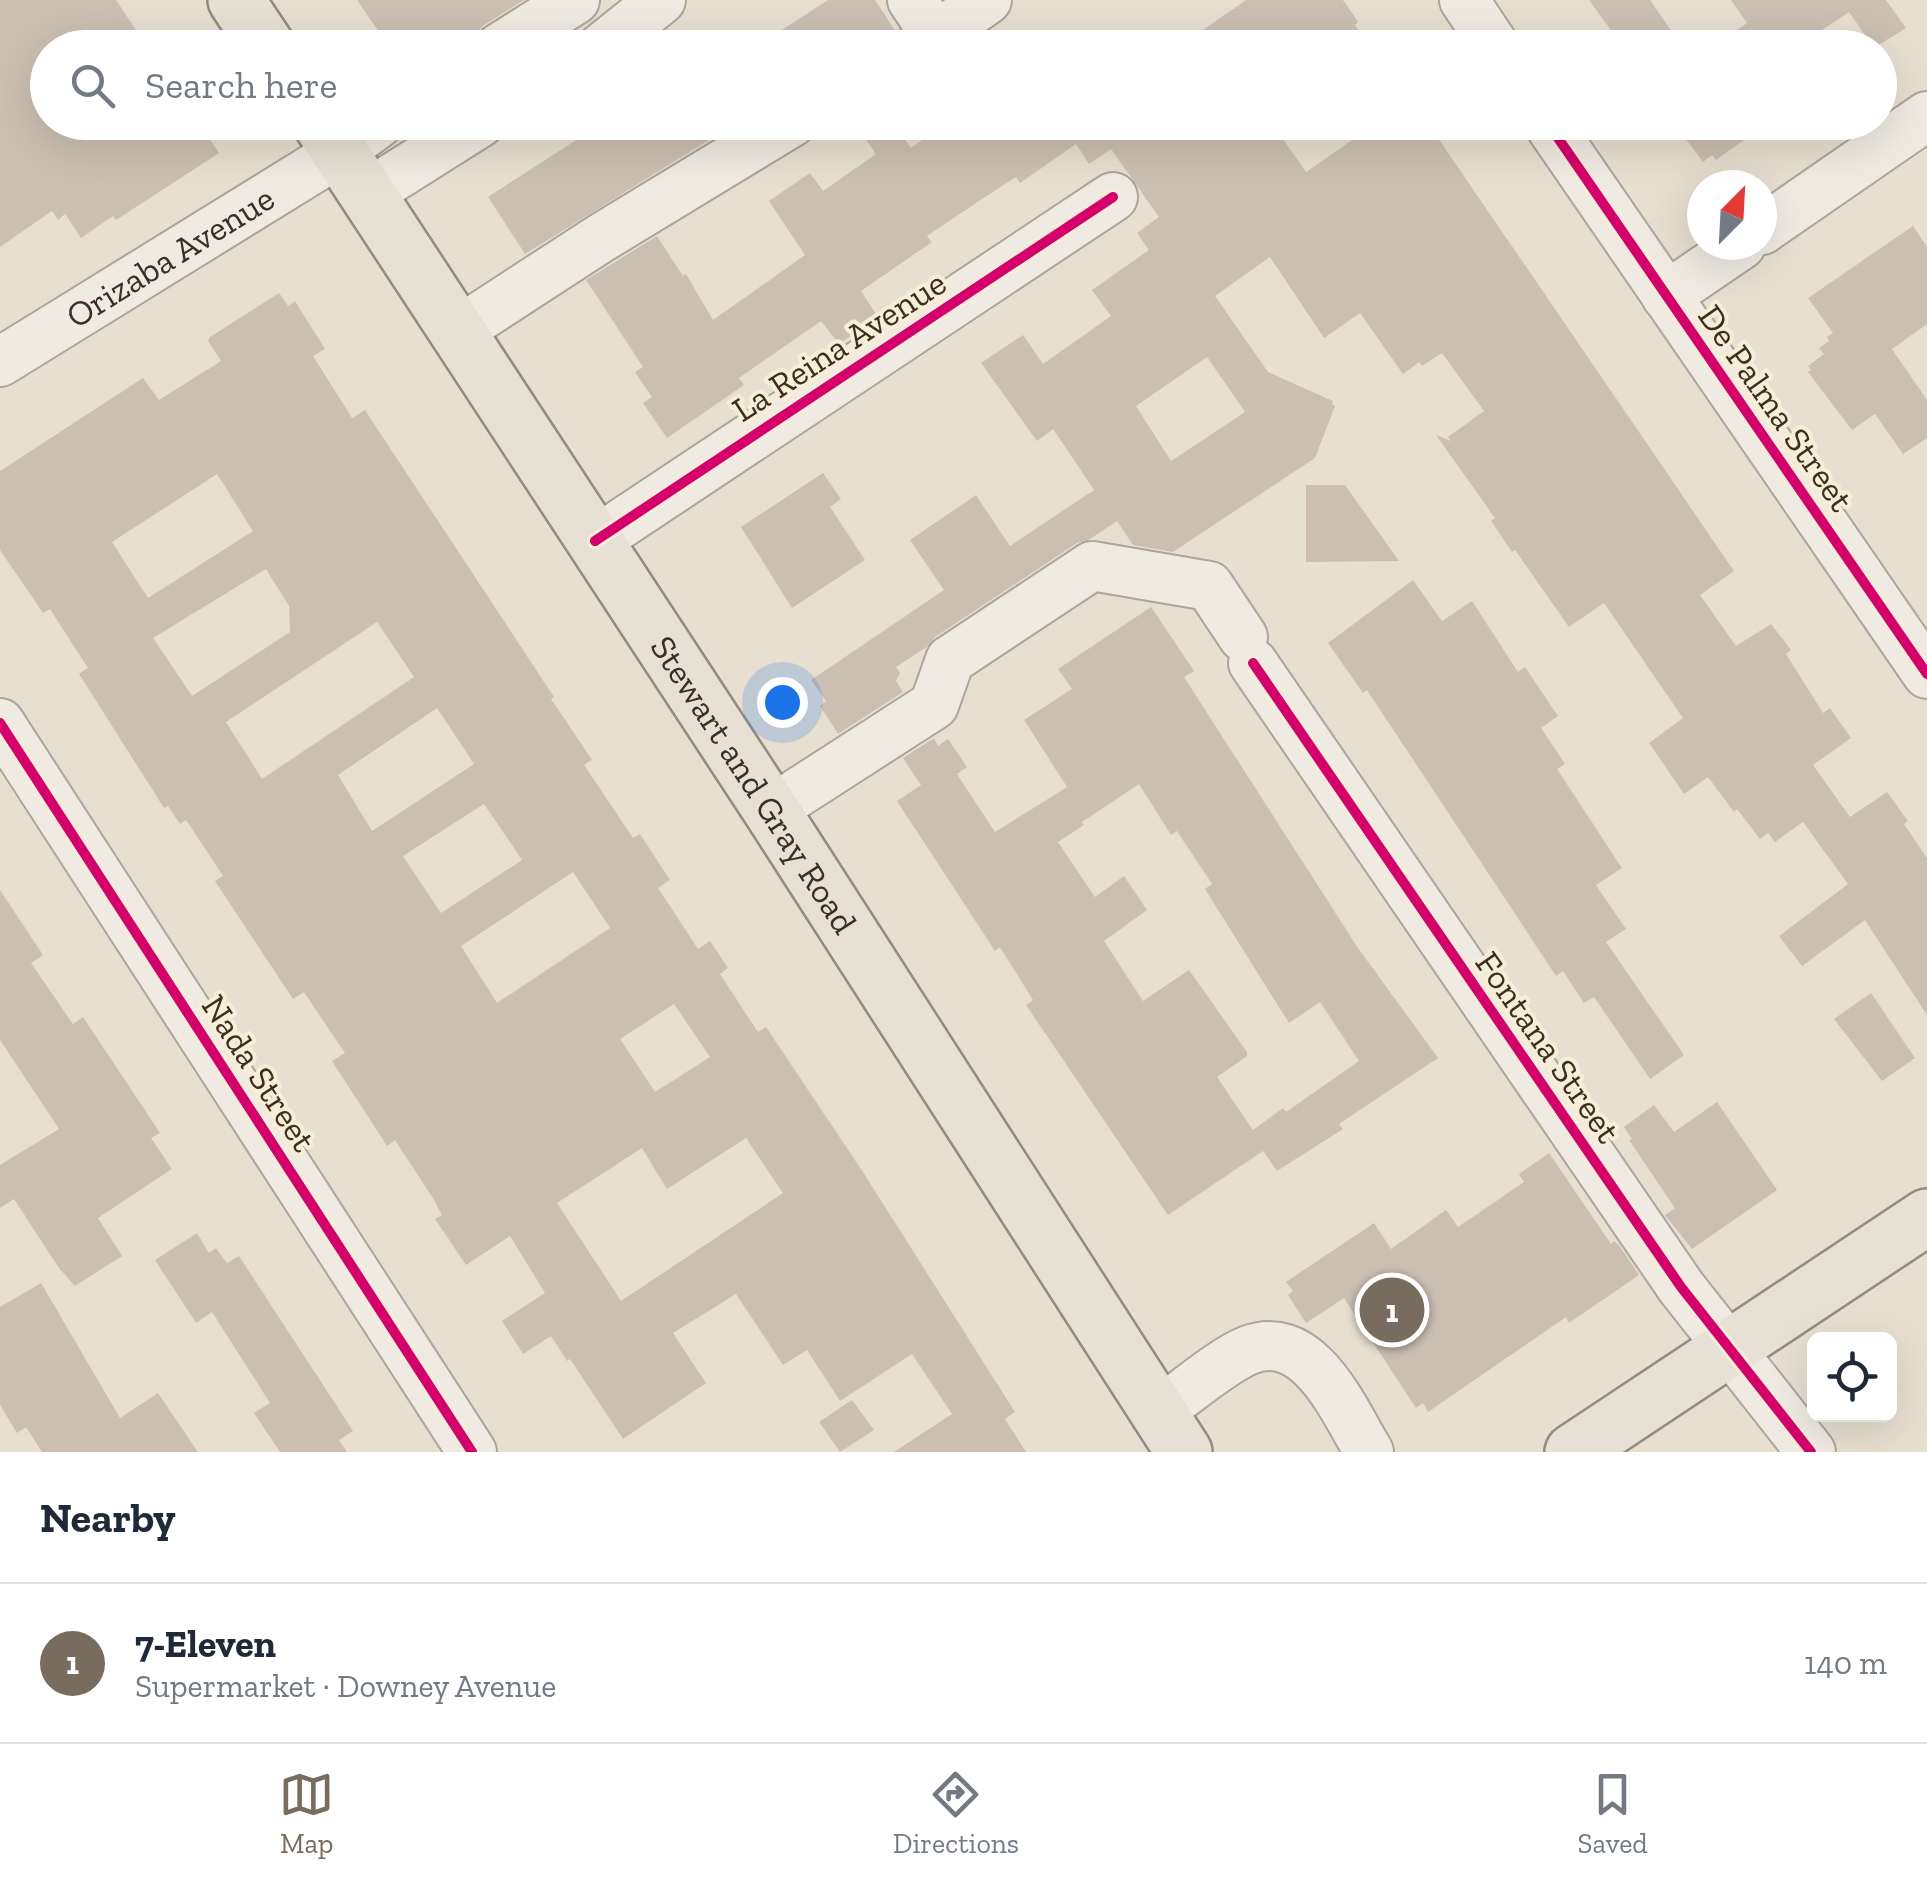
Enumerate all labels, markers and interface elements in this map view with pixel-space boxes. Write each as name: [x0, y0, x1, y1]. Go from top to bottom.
search box: [30, 30, 1897, 140]
icon: search: [65, 58, 120, 113]
text: Search here: [145, 62, 337, 108]
north arrow: [1687, 170, 1777, 260]
street label: Orizaba Avenue: [58, 177, 282, 337]
street label: La Reina Avenue: [724, 261, 954, 431]
street label: De Palma Street: [1689, 297, 1863, 519]
street label: Stewart and Gray Road: [642, 628, 866, 941]
your location: [757, 677, 808, 728]
street label: Fontana Street: [1467, 943, 1629, 1151]
street label: Nada Street: [193, 987, 325, 1159]
pin: 1: [1360, 1272, 1424, 1348]
map controls: [1807, 1332, 1897, 1422]
button: locate: [1807, 1332, 1897, 1422]
text: Nearby: [40, 1492, 176, 1543]
text: 7-Eleven: [135, 1621, 276, 1667]
text: 1: [66, 1644, 79, 1682]
text: 140 m: [1804, 1644, 1887, 1682]
text: Supermarket · Downey Avenue: [135, 1667, 556, 1705]
tab: Map: [279, 1767, 334, 1860]
tab: Directions: [893, 1767, 1019, 1860]
tab: Saved: [1578, 1767, 1648, 1860]

